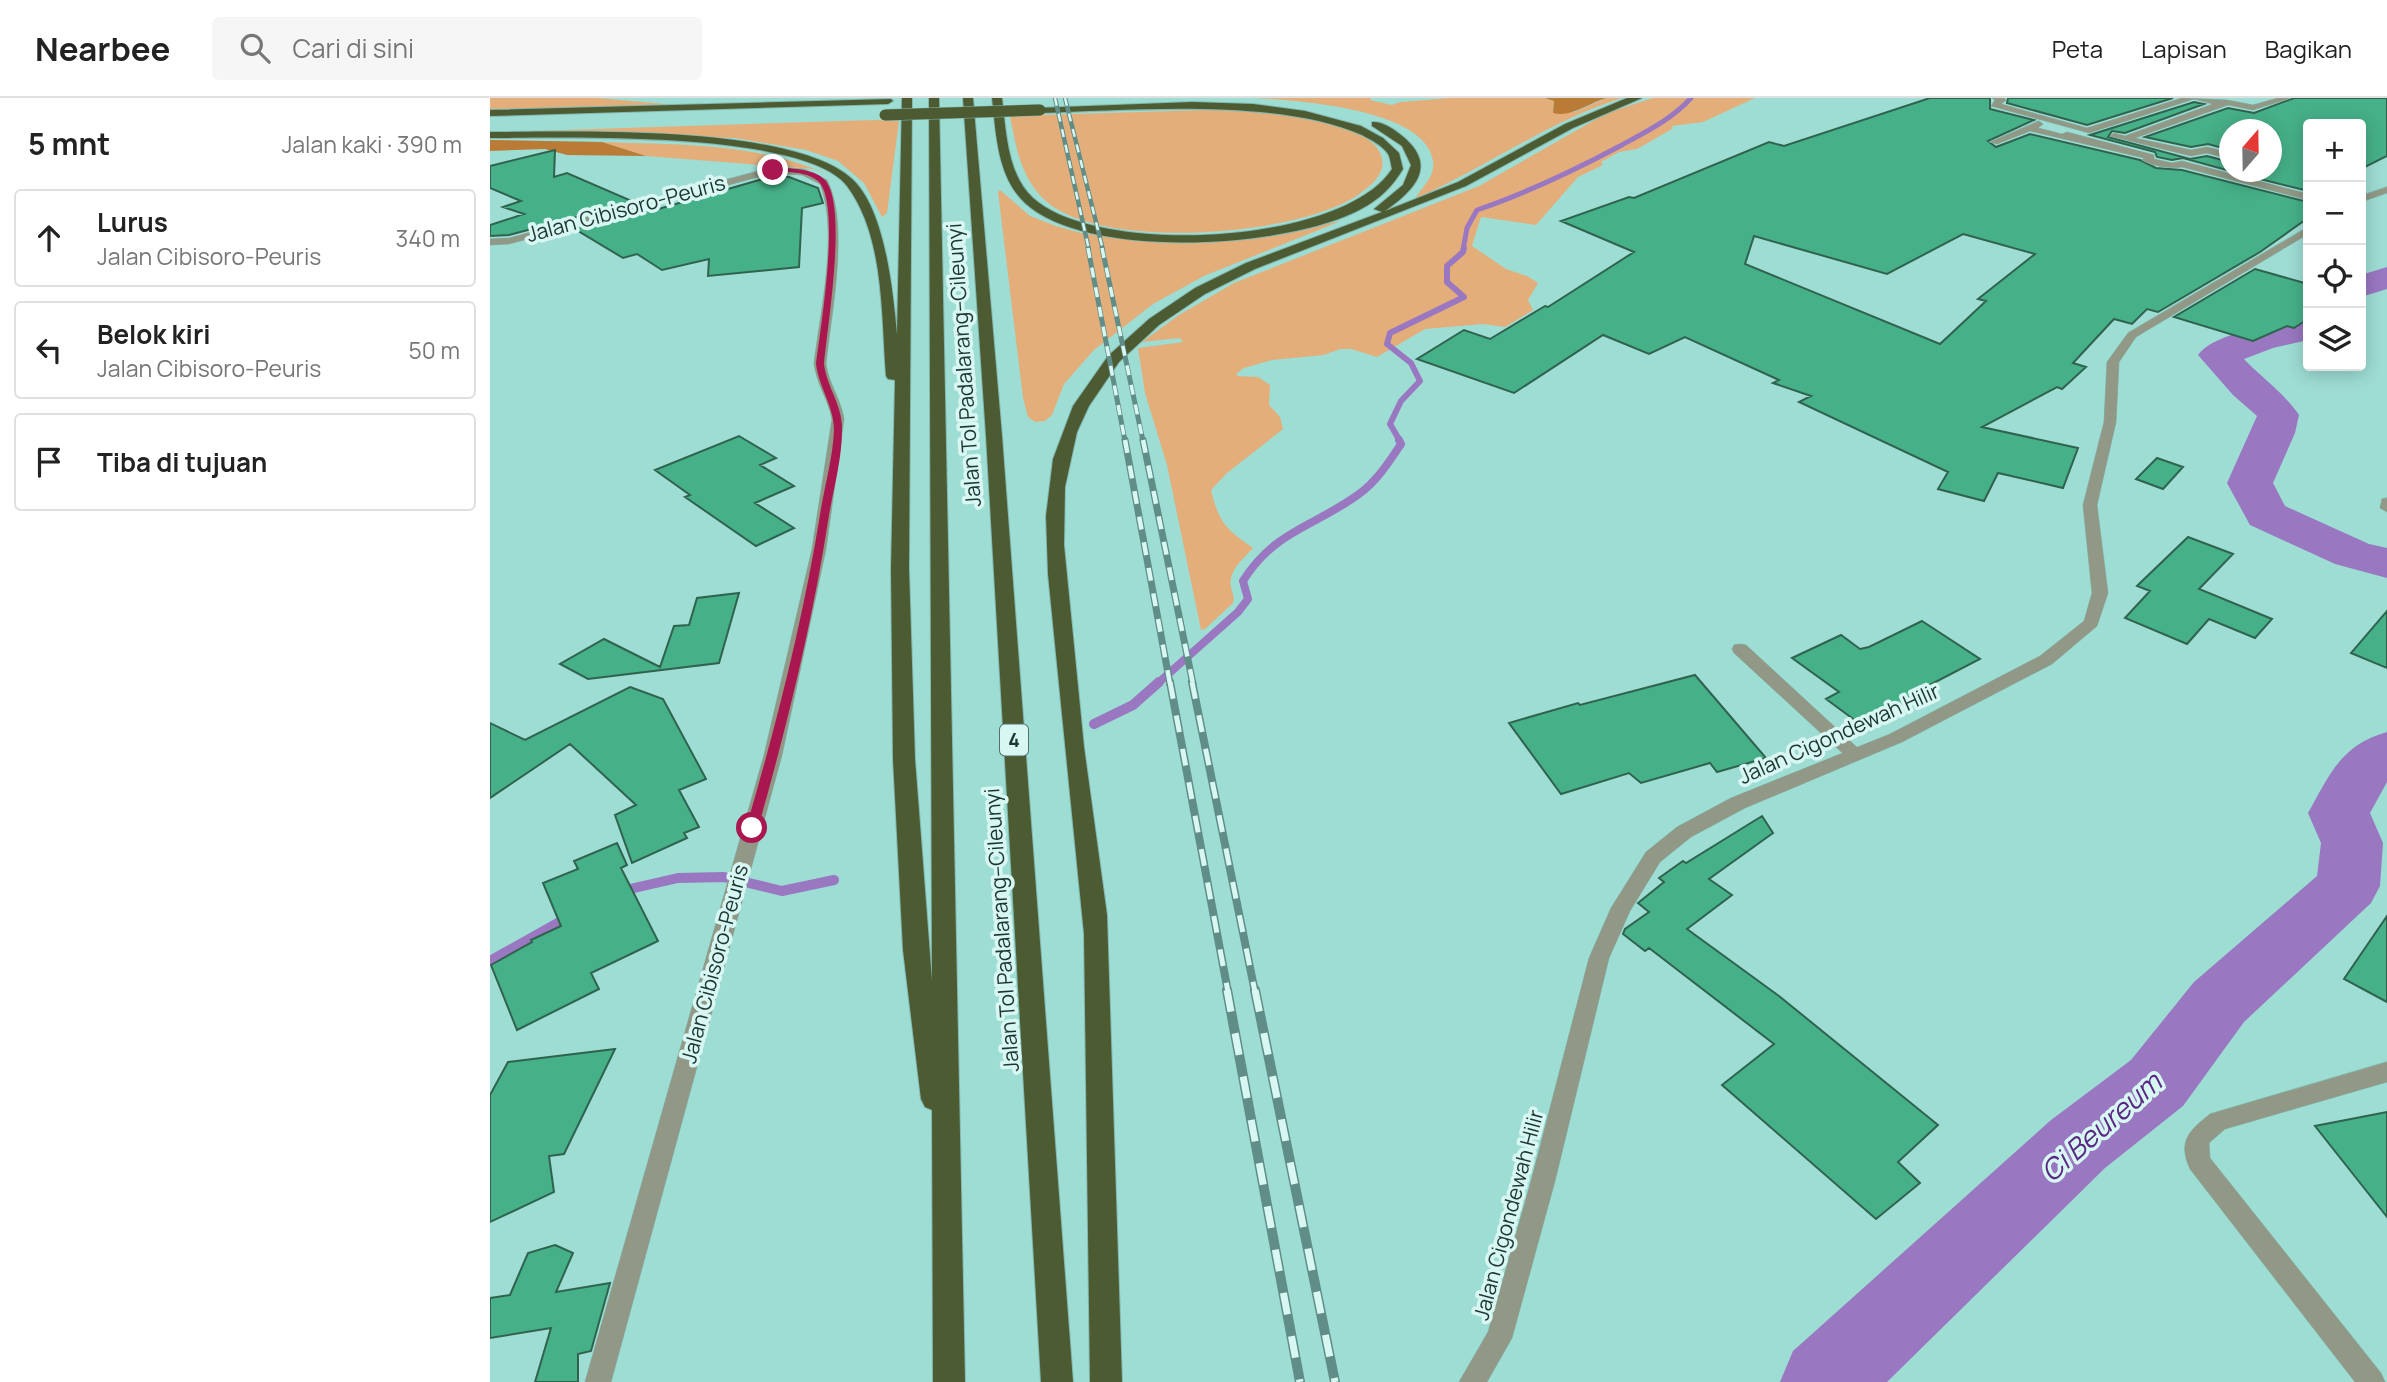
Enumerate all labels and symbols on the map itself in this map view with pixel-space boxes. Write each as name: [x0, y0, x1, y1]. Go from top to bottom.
north arrow: [2219, 119, 2282, 182]
route end: [757, 154, 788, 185]
street label: Jalan Cibisoro-Peuris: [523, 168, 728, 248]
street label: Jalan Tol Padalarang–Cileunyi: [939, 222, 987, 508]
street label: Jalan Cigondewah Hilir: [1734, 676, 1944, 790]
road number: 4: [1000, 724, 1028, 755]
street label: Jalan Tol Padalarang–Cileunyi: [977, 787, 1025, 1073]
route start: [736, 812, 767, 843]
street label: Jalan Cibisoro-Peuris: [674, 861, 754, 1066]
water label: Ci Beureum: [2032, 1062, 2171, 1189]
street label: Jalan Cigondewah Hilir: [1466, 1106, 1550, 1323]

